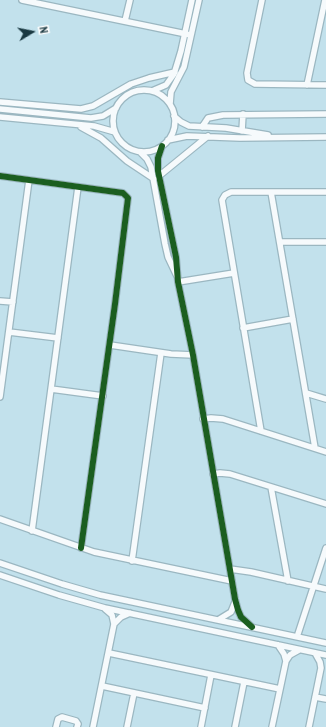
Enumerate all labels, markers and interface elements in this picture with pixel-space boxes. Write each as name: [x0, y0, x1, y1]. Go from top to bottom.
north arrow: [12, 12, 52, 52]
text: N: [36, 25, 51, 34]

